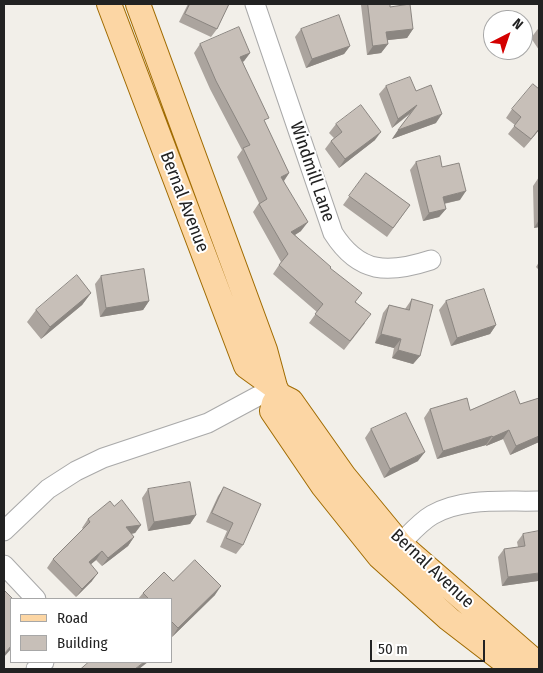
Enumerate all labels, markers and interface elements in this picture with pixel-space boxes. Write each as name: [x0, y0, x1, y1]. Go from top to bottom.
north arrow: [483, 10, 533, 60]
text: N: [509, 15, 526, 33]
street label: Windmill Lane: [285, 119, 339, 225]
street label: Bernal Avenue: [155, 149, 213, 255]
street label: Bernal Avenue: [386, 525, 478, 613]
legend: [10, 598, 172, 663]
text: Road: [57, 609, 88, 627]
scale bar: [373, 630, 488, 662]
text: Building: [57, 634, 108, 652]
text: 50 m: [378, 640, 408, 658]

